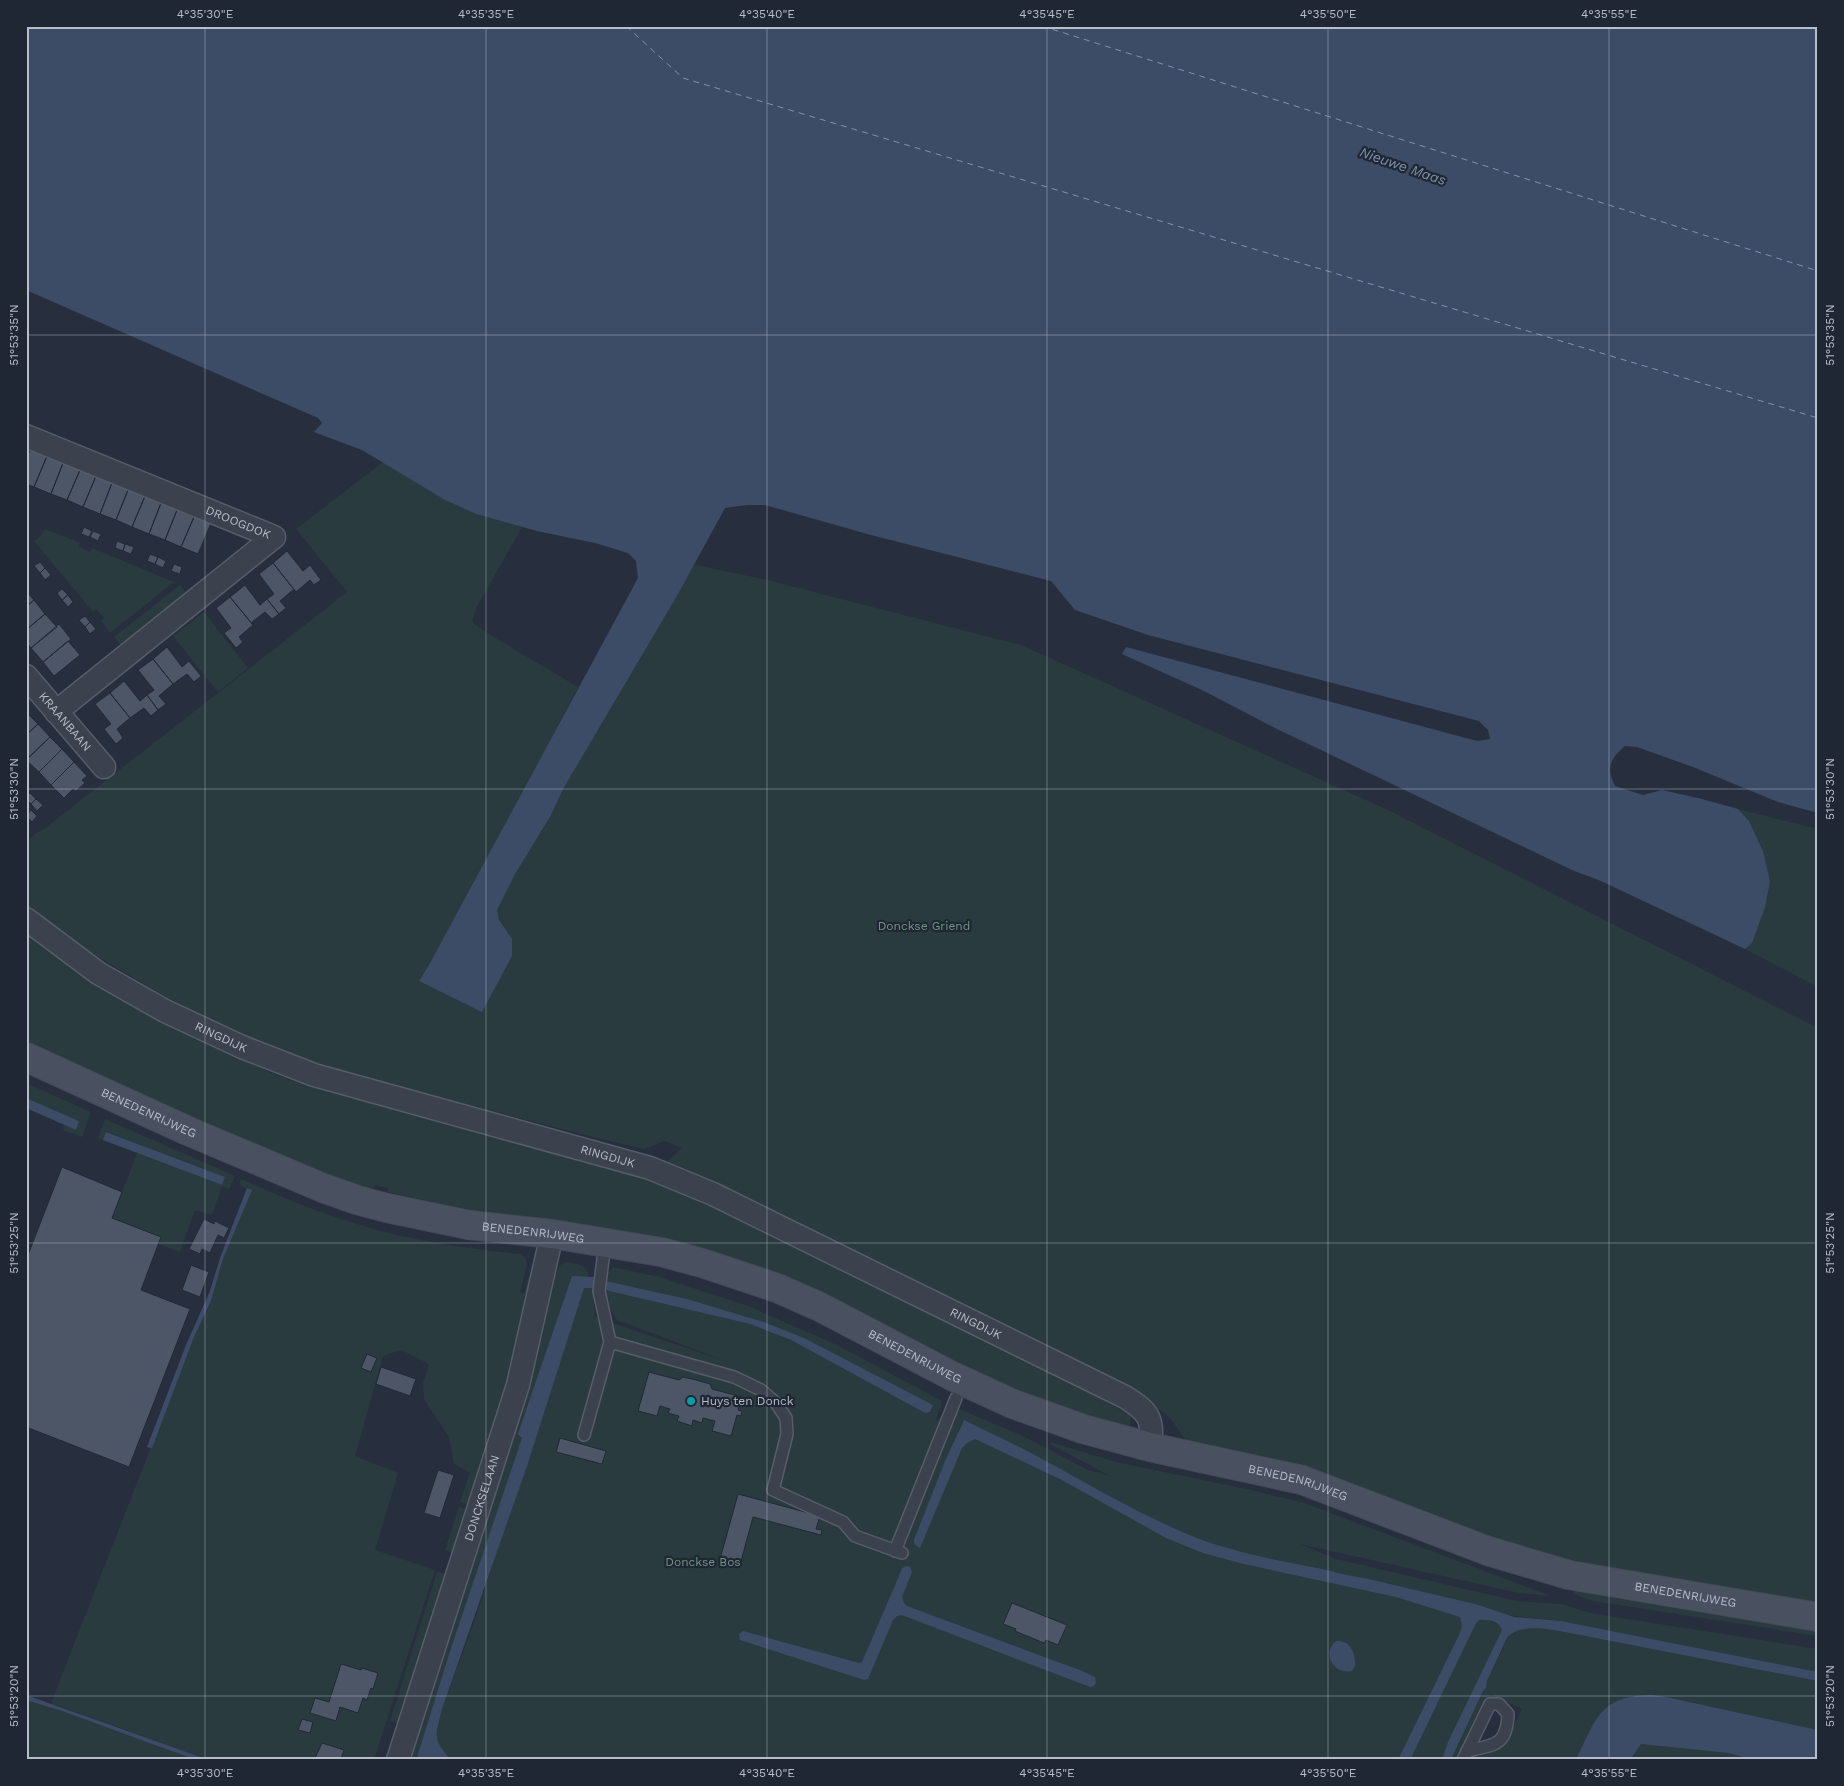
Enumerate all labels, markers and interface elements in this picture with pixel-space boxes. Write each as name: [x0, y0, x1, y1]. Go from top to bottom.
text: 4°35'30"E: [177, 7, 234, 21]
text: 4°35'35"E: [458, 7, 514, 21]
text: 4°35'40"E: [739, 7, 795, 21]
text: 4°35'45"E: [1019, 7, 1075, 21]
text: 4°35'50"E: [1300, 7, 1357, 21]
text: 4°35'55"E: [1581, 7, 1637, 21]
water label: Nieuwe Maas: [1358, 144, 1448, 188]
text: 51°53'35"N: [7, 304, 21, 366]
text: 51°53'35"N: [1823, 304, 1837, 366]
street label: DROOGDOK: [204, 503, 273, 542]
street label: KRAANBAAN: [36, 689, 94, 754]
text: 51°53'30"N: [7, 758, 21, 820]
text: 51°53'30"N: [1823, 758, 1837, 820]
park label: Donckse Griend: [878, 919, 970, 933]
street label: RINGDIJK: [193, 1019, 249, 1055]
street label: BENEDENRIJWEG: [99, 1085, 199, 1141]
street label: RINGDIJK: [579, 1142, 637, 1171]
text: 51°53'25"N: [7, 1212, 21, 1274]
text: 51°53'25"N: [1823, 1212, 1837, 1274]
street label: BENEDENRIJWEG: [481, 1219, 585, 1246]
street label: RINGDIJK: [948, 1305, 1004, 1342]
street label: BENEDENRIJWEG: [866, 1326, 964, 1386]
place label: Huys ten Donck: [701, 1394, 794, 1408]
marker: Huys ten Donck: [685, 1395, 697, 1407]
street label: DONCKSELAAN: [462, 1453, 502, 1543]
street label: BENEDENRIJWEG: [1247, 1462, 1350, 1504]
park label: Donckse Bos: [665, 1555, 741, 1569]
street label: BENEDENRIJWEG: [1633, 1579, 1738, 1610]
text: 51°53'20"N: [7, 1665, 21, 1727]
text: 51°53'20"N: [1823, 1665, 1837, 1727]
text: 4°35'30"E: [177, 1766, 234, 1780]
text: 4°35'35"E: [458, 1766, 514, 1780]
text: 4°35'40"E: [739, 1766, 795, 1780]
text: 4°35'45"E: [1019, 1766, 1075, 1780]
text: 4°35'50"E: [1300, 1766, 1357, 1780]
text: 4°35'55"E: [1581, 1766, 1637, 1780]

